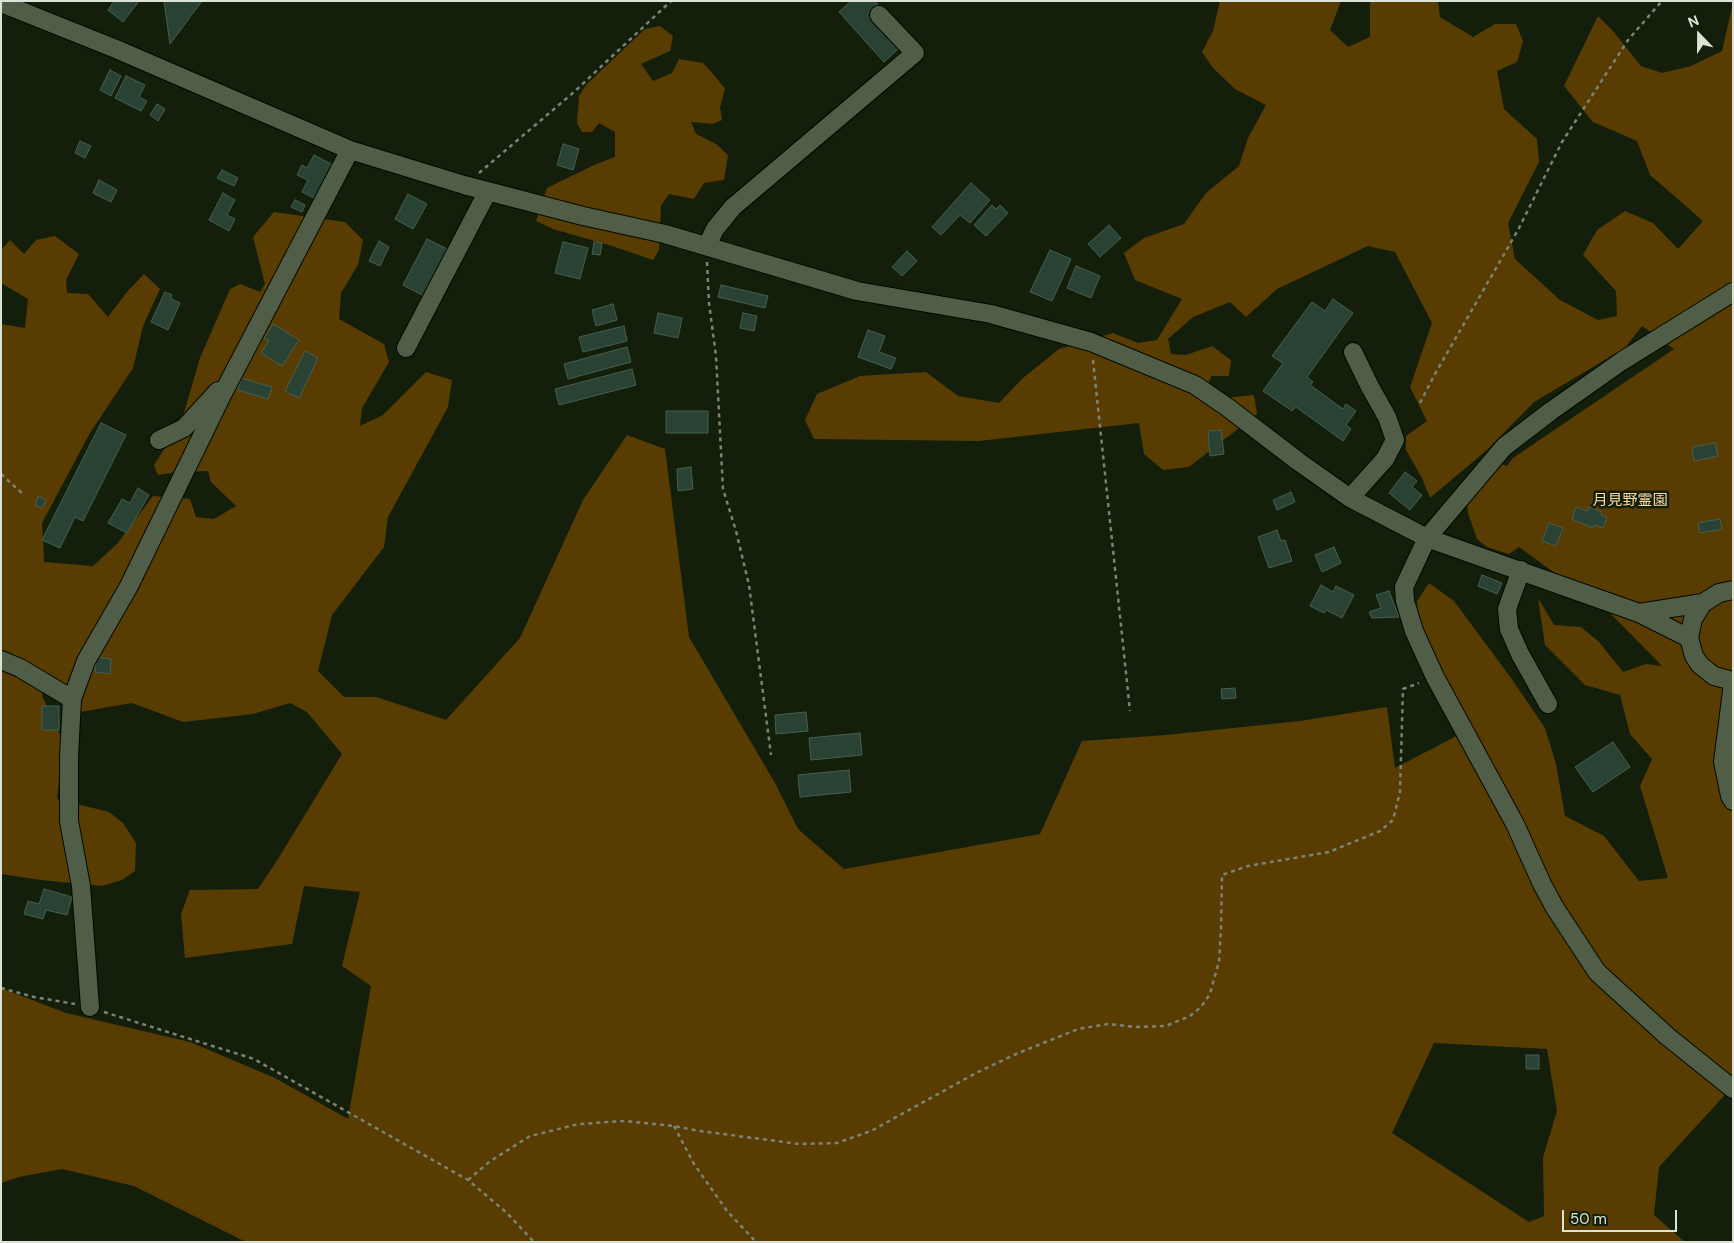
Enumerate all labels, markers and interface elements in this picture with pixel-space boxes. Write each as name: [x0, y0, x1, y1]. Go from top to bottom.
north arrow: [1674, 10, 1724, 60]
text: N: [1685, 11, 1701, 31]
park label: 月見野霊園: [1593, 492, 1667, 510]
scale bar: [1564, 1200, 1679, 1232]
text: 50 m: [1570, 1209, 1607, 1229]

